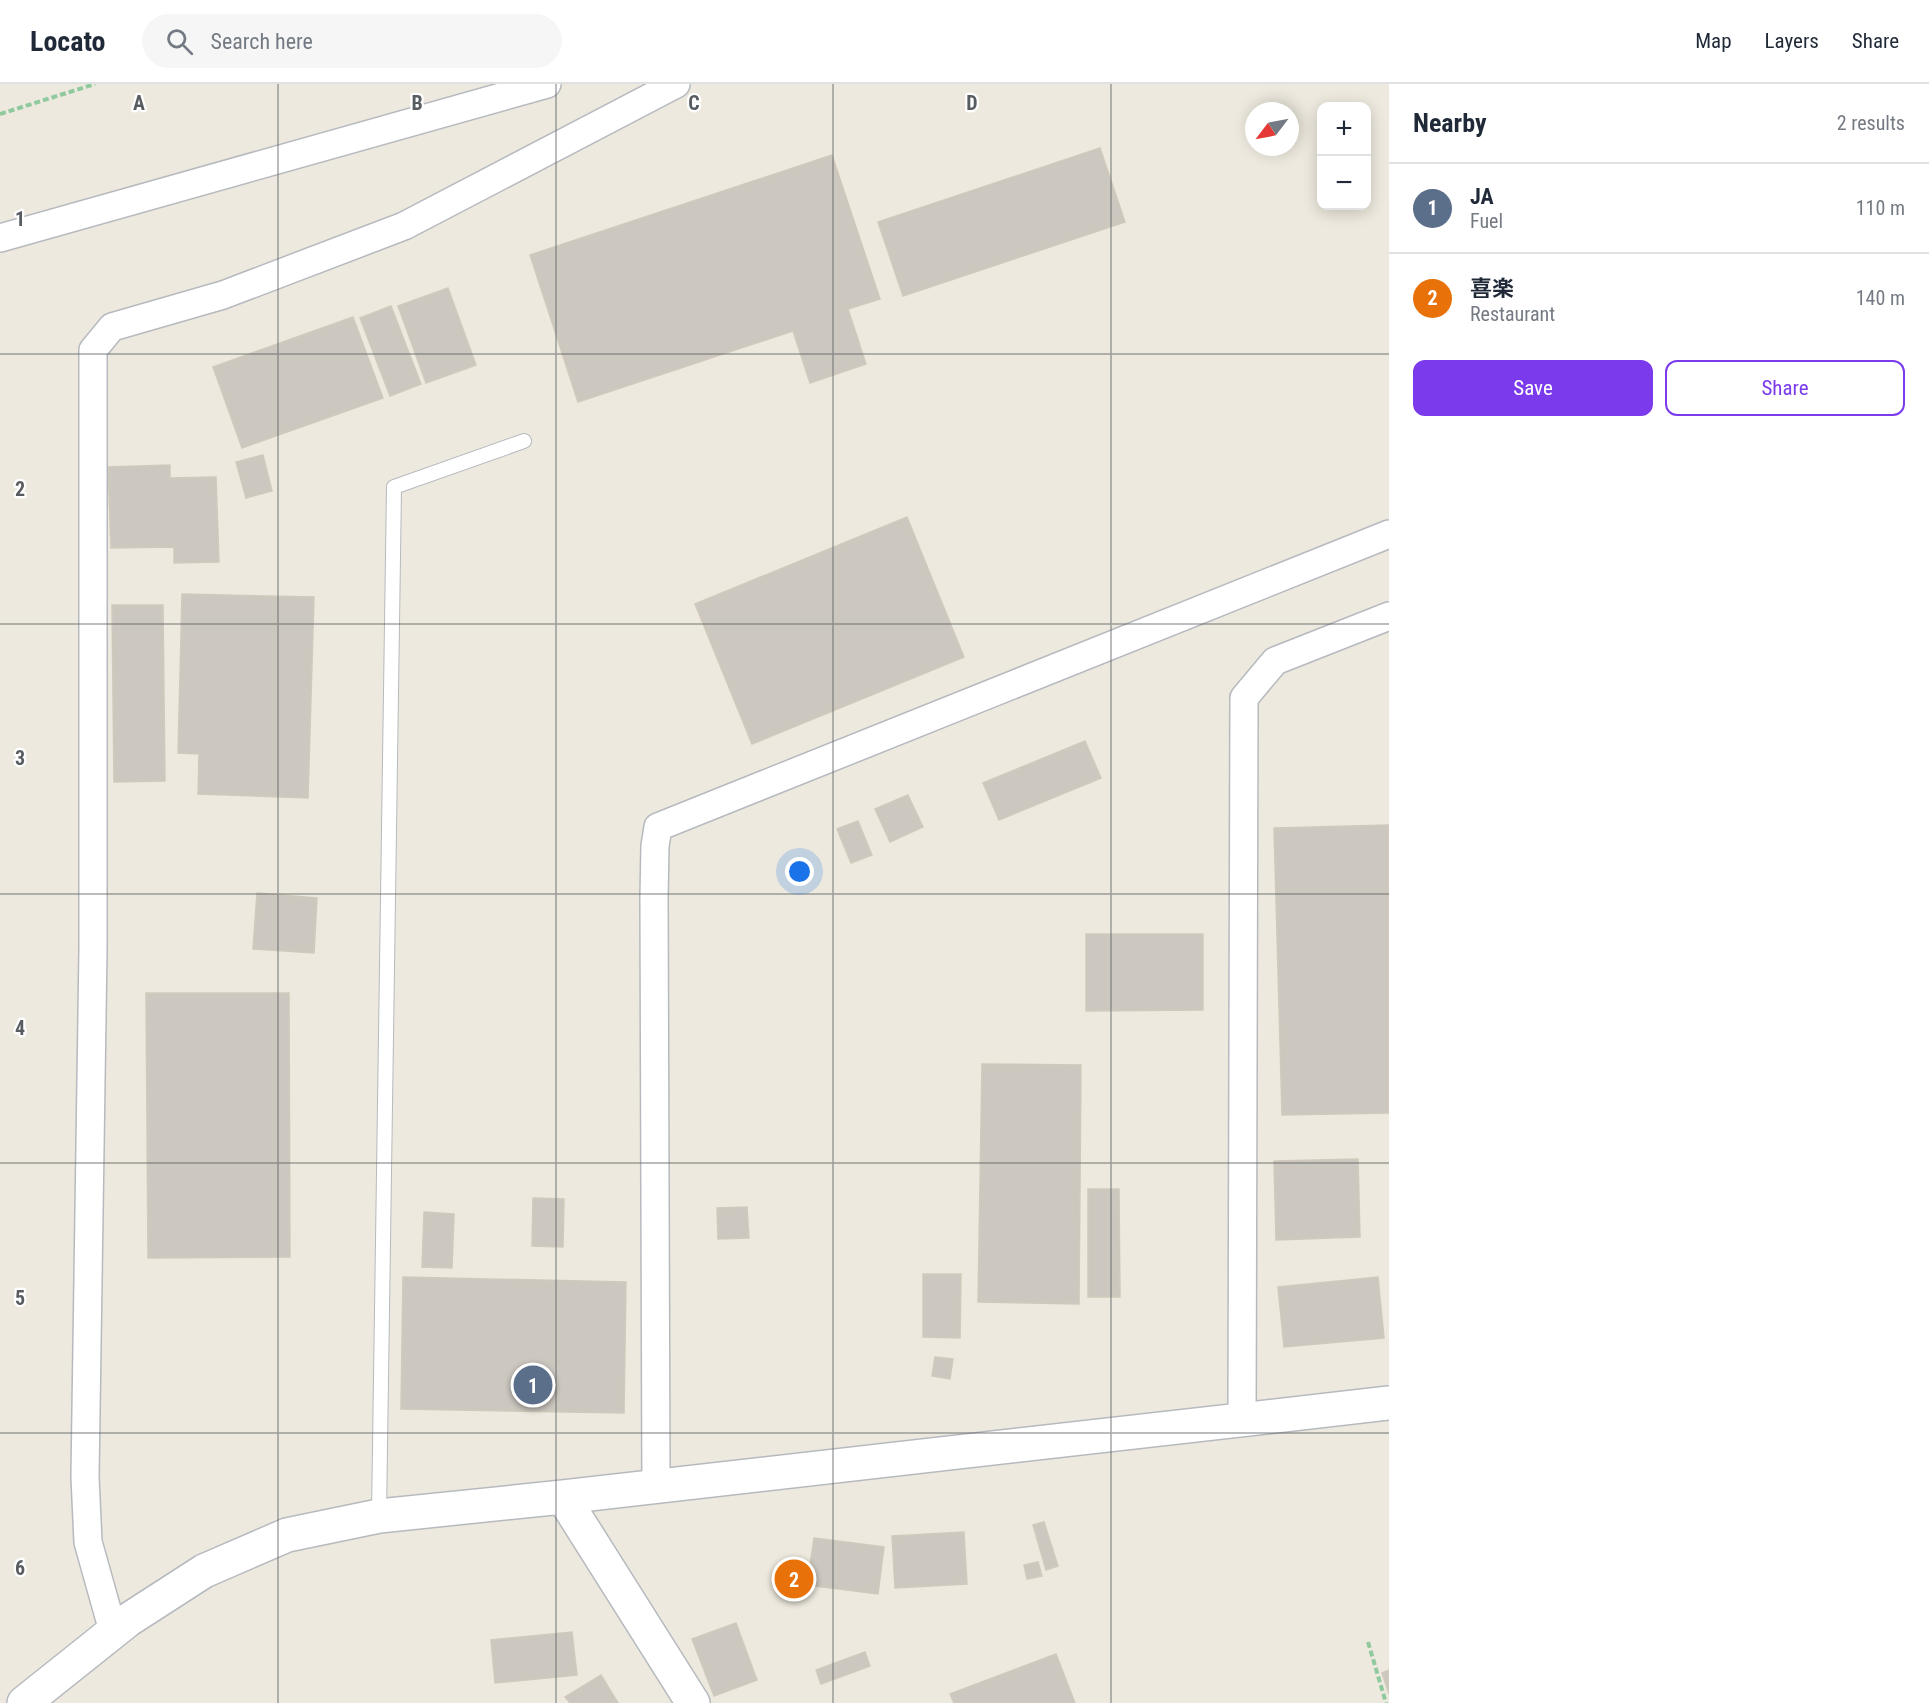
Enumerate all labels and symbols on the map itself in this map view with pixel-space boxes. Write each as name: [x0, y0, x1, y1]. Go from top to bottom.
text: A: [133, 91, 145, 115]
text: B: [411, 91, 423, 115]
text: C: [688, 91, 700, 115]
text: D: [966, 91, 978, 115]
north arrow: [1245, 102, 1299, 156]
text: 1: [15, 207, 25, 231]
text: 2: [15, 477, 25, 501]
text: 3: [15, 746, 25, 770]
your location: [785, 857, 814, 886]
text: 4: [15, 1016, 25, 1040]
text: 5: [15, 1286, 25, 1310]
pin: 1: [514, 1362, 552, 1408]
text: 6: [15, 1556, 25, 1580]
pin: 2: [774, 1556, 814, 1602]

